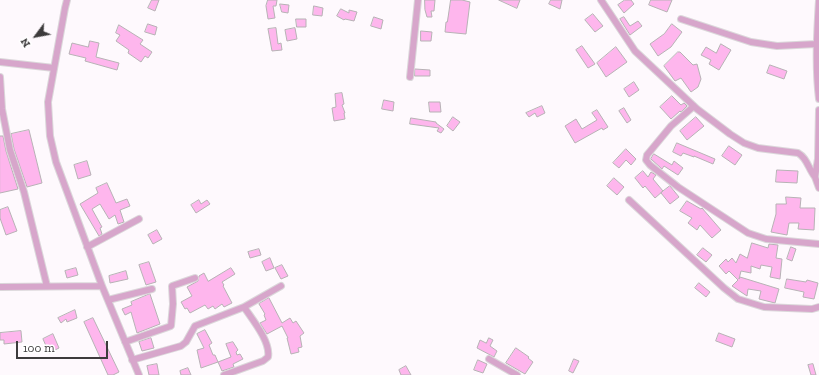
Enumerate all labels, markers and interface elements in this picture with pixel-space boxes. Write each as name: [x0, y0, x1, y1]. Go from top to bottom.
north arrow: [16, 16, 56, 56]
text: N: [18, 36, 33, 50]
scale bar: [18, 333, 110, 359]
text: 100 m: [23, 341, 55, 355]

